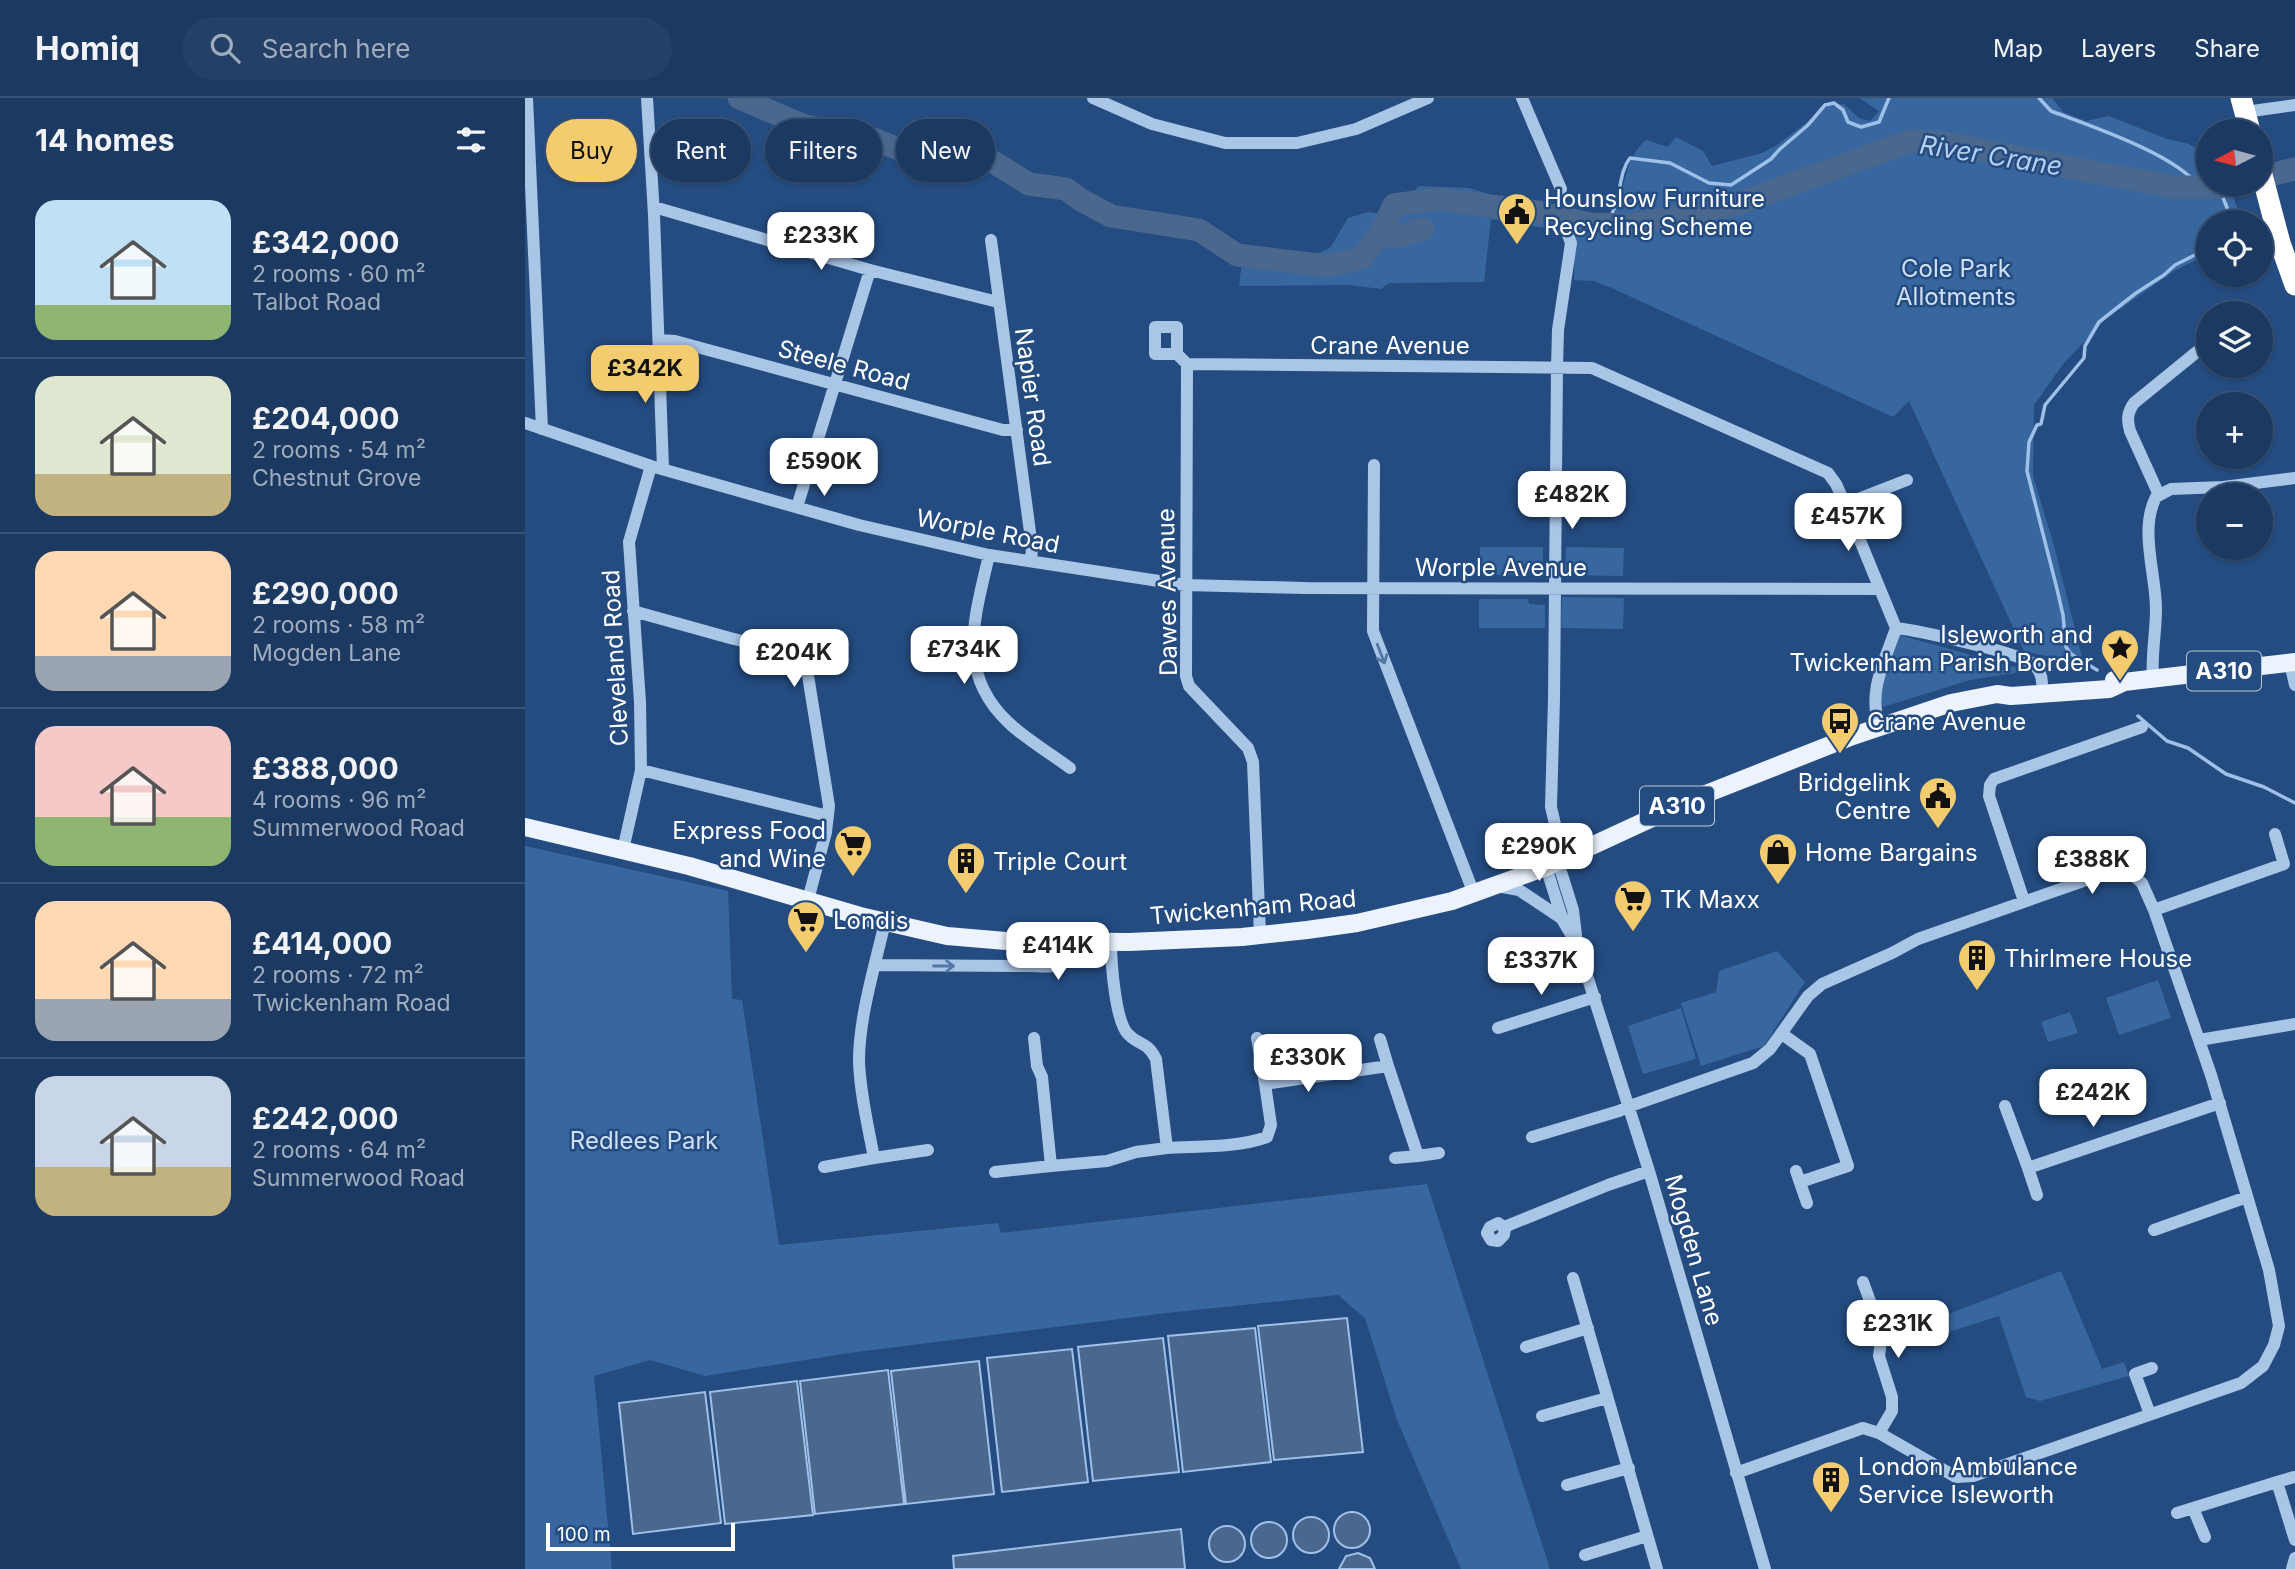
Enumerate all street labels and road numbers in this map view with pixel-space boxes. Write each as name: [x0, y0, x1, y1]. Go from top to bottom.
street label: Napier Road: [1009, 326, 1057, 468]
street label: Crane Avenue: [1310, 331, 1470, 360]
street label: Steele Road: [775, 333, 913, 397]
street label: Worple Road: [914, 503, 1062, 559]
street label: Dawes Avenue: [1151, 508, 1183, 676]
street label: Worple Avenue: [1415, 553, 1587, 582]
street label: Cleveland Road: [596, 569, 634, 747]
road number: A310: [2187, 652, 2261, 691]
road number: A310: [1640, 786, 1714, 826]
street label: Twickenham Road: [1148, 884, 1358, 930]
street label: Mogden Lane: [1659, 1171, 1729, 1329]

